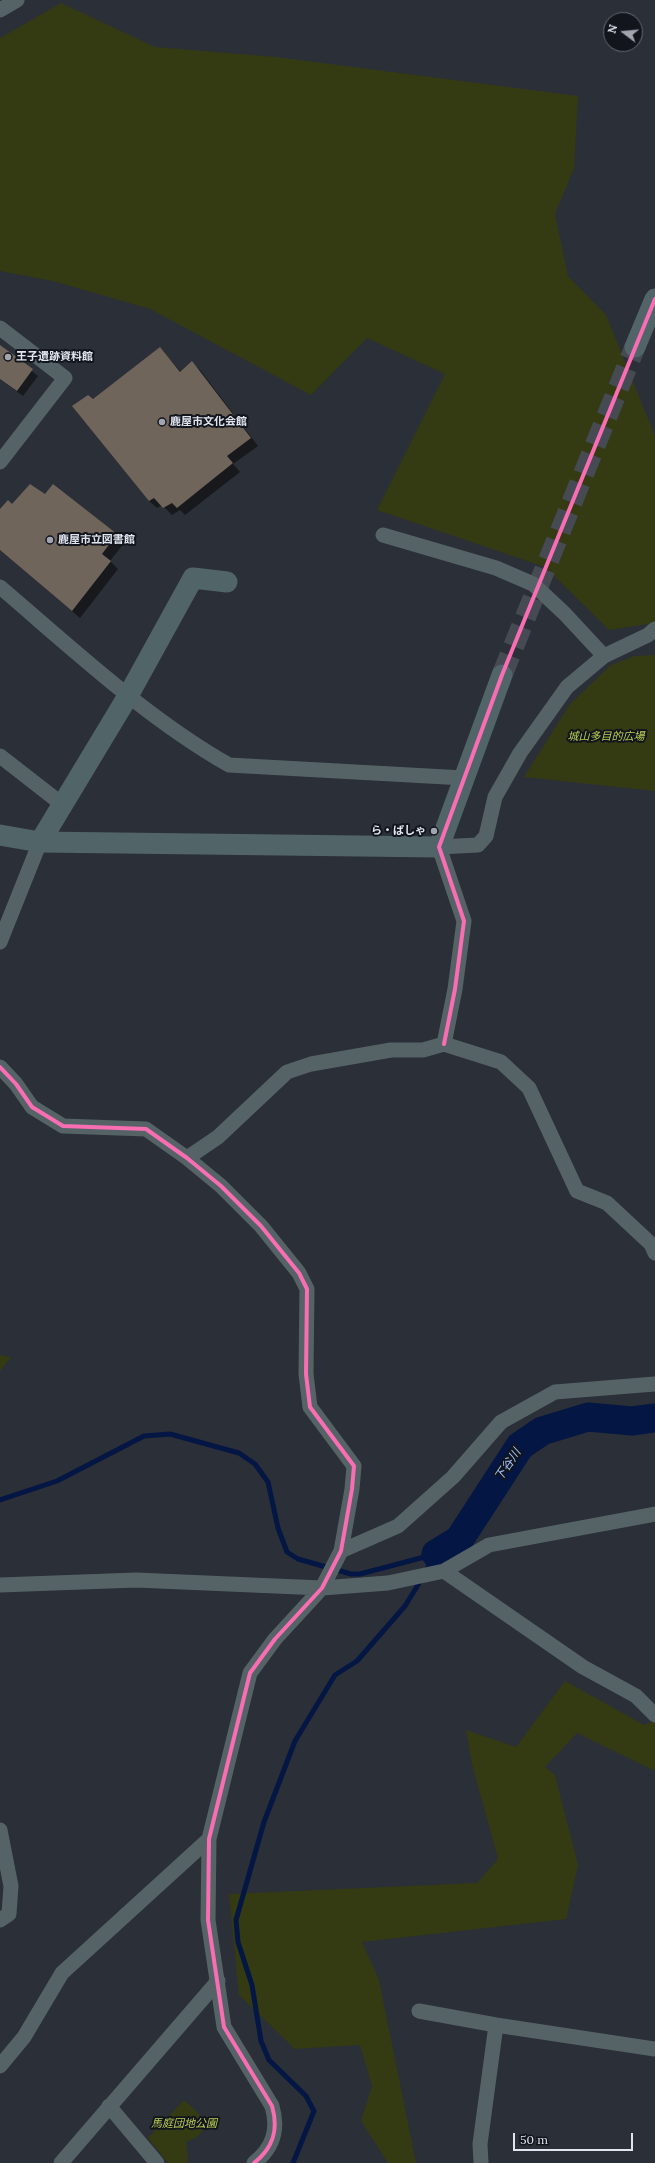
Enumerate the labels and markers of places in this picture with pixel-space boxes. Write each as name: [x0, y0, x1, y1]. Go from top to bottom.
place label: 王子遺跡資料館: [16, 350, 93, 364]
marker: 王子遺跡資料館: [3, 352, 13, 362]
place label: 鹿屋市文化会館: [170, 415, 247, 429]
marker: 鹿屋市文化会館: [157, 417, 167, 427]
place label: 鹿屋市立図書館: [58, 533, 135, 547]
marker: 鹿屋市立図書館: [45, 535, 55, 545]
place label: ら・ぱしゃ: [371, 824, 426, 838]
marker: ら・ぱしゃ: [429, 826, 439, 836]

